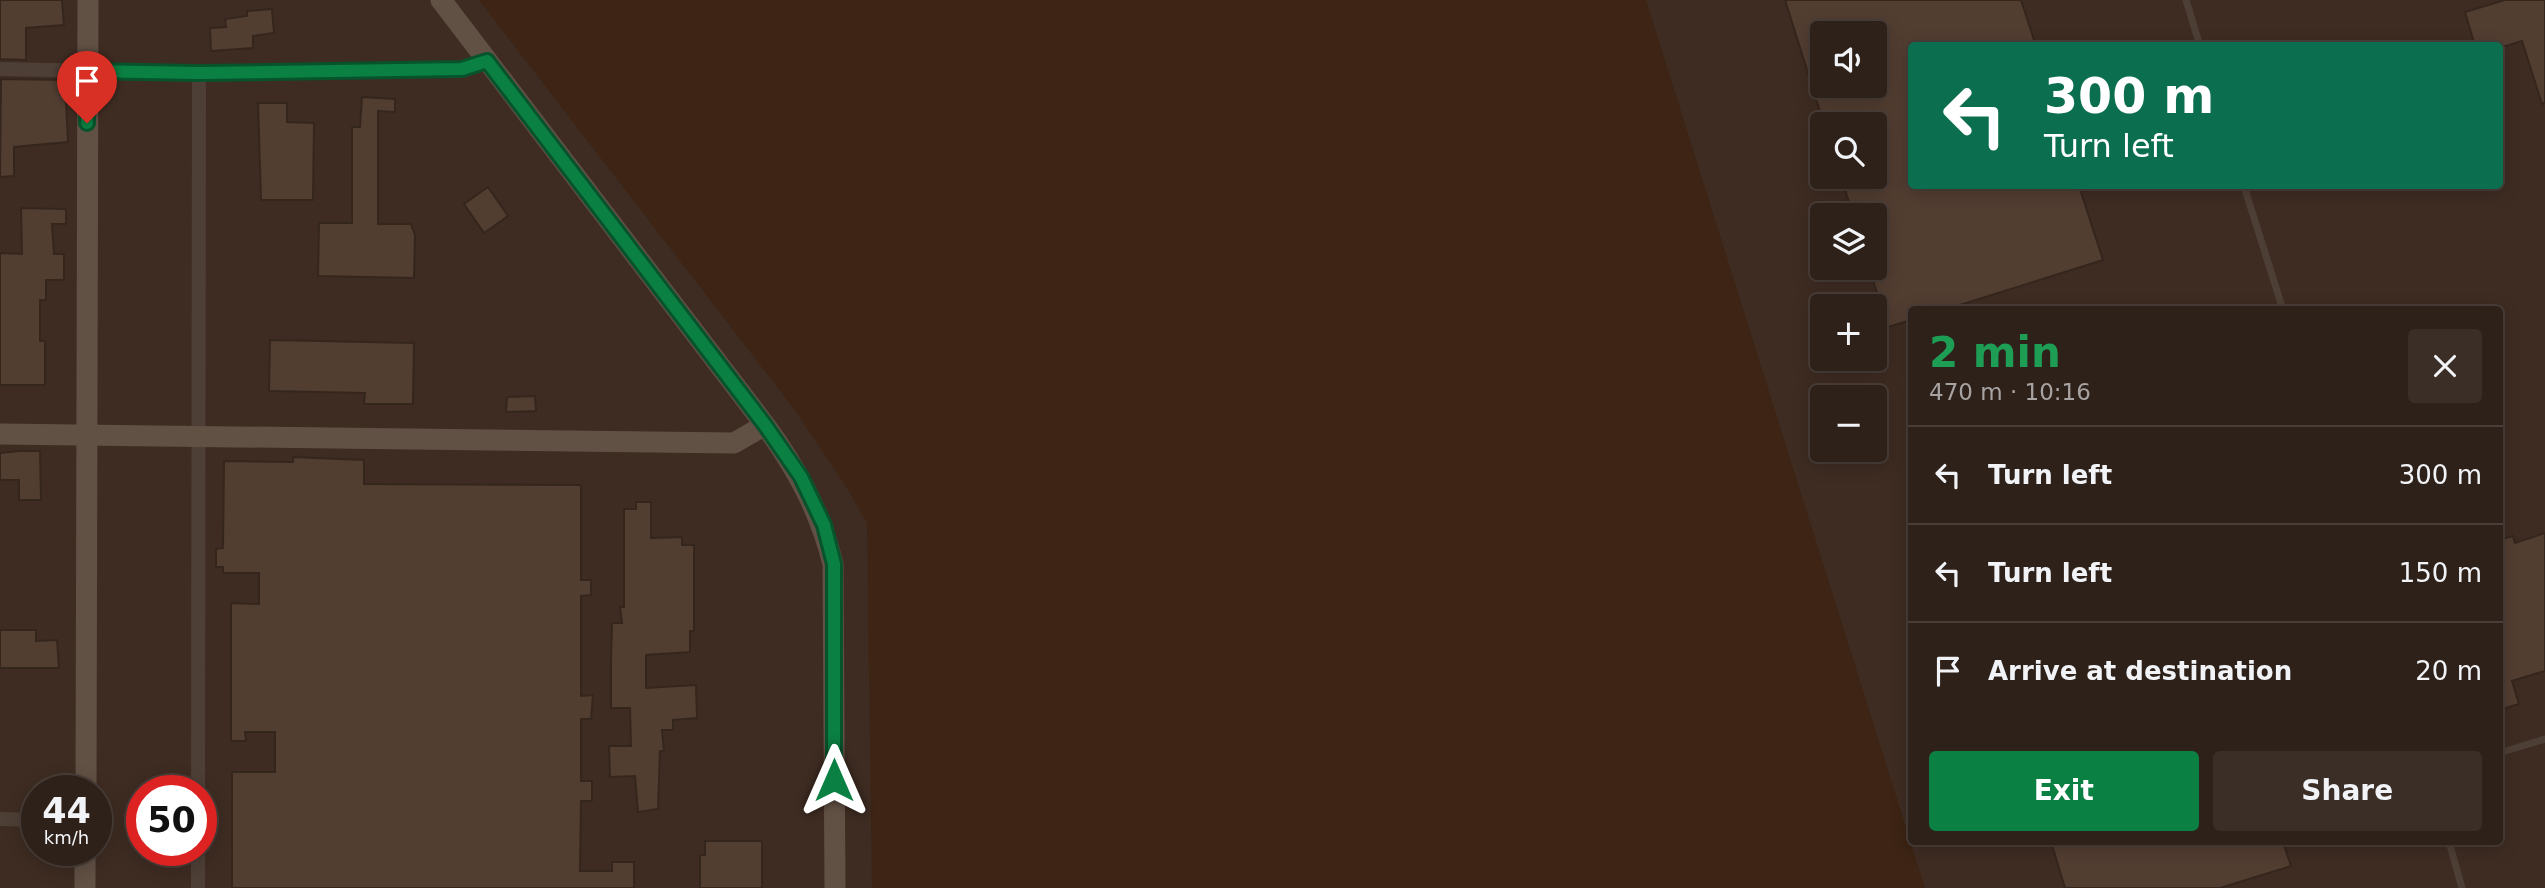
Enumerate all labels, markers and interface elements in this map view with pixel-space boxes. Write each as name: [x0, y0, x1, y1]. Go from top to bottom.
map controls: [1810, 21, 1887, 462]
button: sound: [1810, 21, 1887, 98]
pin: [57, 51, 117, 123]
icon: arrive: [68, 62, 106, 100]
text: 300 m: [2044, 68, 2214, 125]
icon: left: [1929, 70, 2020, 161]
button: search: [1810, 112, 1887, 189]
text: Turn left: [2044, 127, 2174, 165]
button: layers: [1810, 203, 1887, 280]
button: +: [1810, 294, 1887, 371]
text: 2 min: [1929, 328, 2061, 377]
button: close: [2408, 329, 2482, 403]
text: 470 m · 10:16: [1929, 379, 2091, 405]
button: −: [1810, 385, 1887, 462]
icon: left: [1929, 456, 1967, 494]
text: Turn left: [1988, 460, 2112, 490]
text: 300 m: [2399, 460, 2482, 490]
icon: left: [1929, 554, 1967, 592]
text: Turn left: [1988, 558, 2112, 588]
text: 150 m: [2399, 558, 2482, 588]
icon: arrive: [1929, 652, 1967, 690]
text: Arrive at destination: [1988, 656, 2292, 686]
text: 20 m: [2415, 656, 2482, 686]
position arrow: [797, 743, 871, 817]
button: Exit: [1929, 751, 2199, 831]
button: Share: [2213, 751, 2482, 831]
speed limit sign: 50: [126, 775, 217, 866]
text: 44: [42, 791, 91, 831]
text: km/h: [44, 827, 89, 848]

